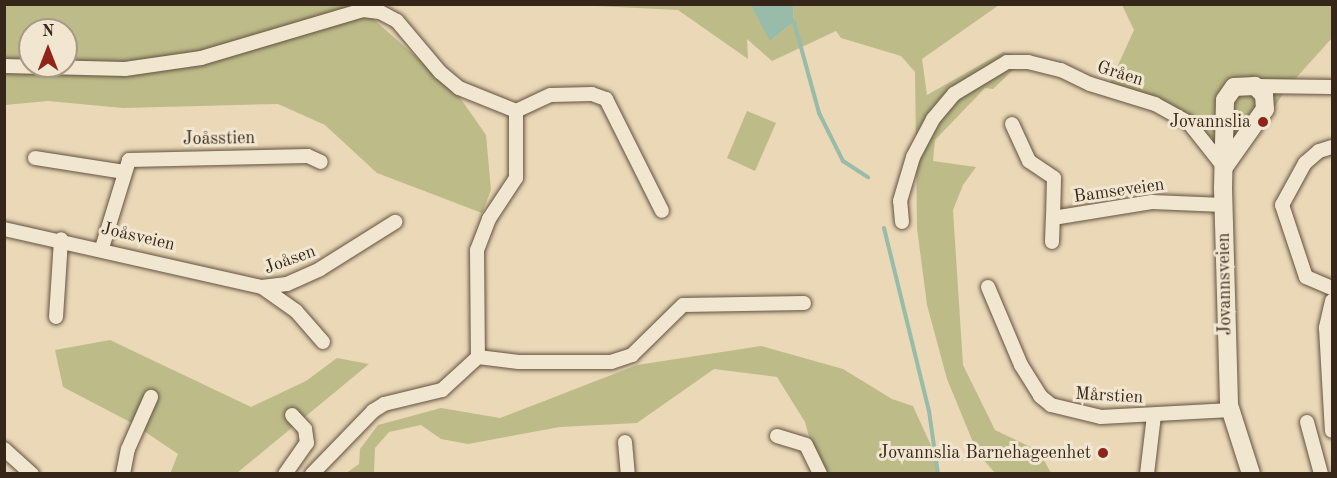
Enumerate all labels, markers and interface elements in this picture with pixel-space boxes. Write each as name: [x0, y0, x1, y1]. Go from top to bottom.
north arrow: [18, 18, 78, 78]
text: N: [42, 24, 54, 40]
street label: Gråen: [1094, 57, 1146, 91]
place label: Jovannslia: [1169, 111, 1251, 133]
marker: Jovannslia: [1256, 115, 1270, 129]
street label: Joåsstien: [183, 128, 255, 150]
street label: Bamseveien: [1072, 174, 1166, 208]
street label: Joåsveien: [99, 218, 177, 256]
street label: Jovannsveien: [1213, 232, 1237, 336]
street label: Joåsen: [261, 241, 319, 279]
street label: Mårstien: [1074, 383, 1144, 409]
place label: Jovannslia Barnehageenhet: [879, 442, 1091, 464]
marker: Jovannslia Barnehageenhet: [1096, 446, 1110, 460]

